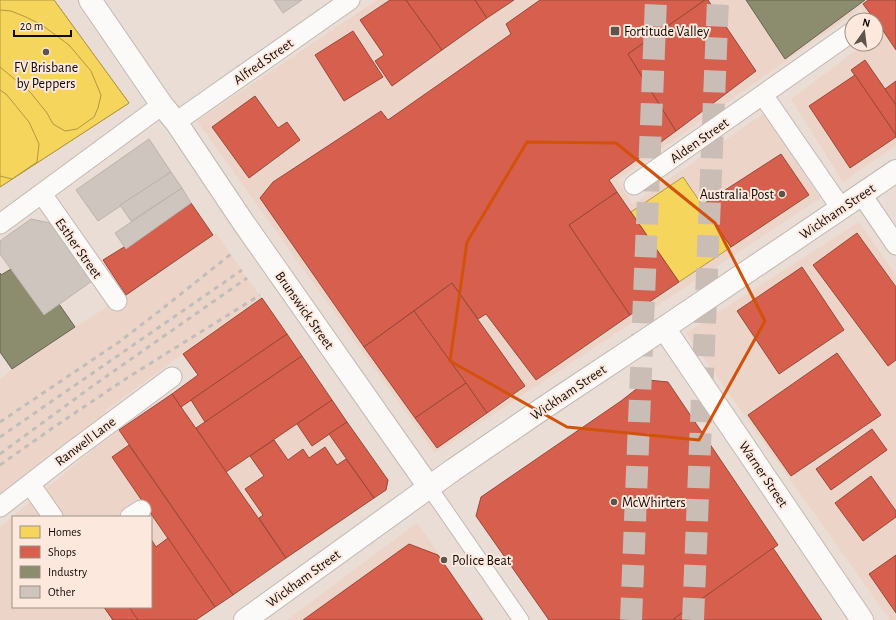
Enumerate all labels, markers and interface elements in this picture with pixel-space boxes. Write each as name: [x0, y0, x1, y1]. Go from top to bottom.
scale bar: [14, 12, 71, 38]
north arrow: [844, 12, 884, 52]
text: N: [861, 17, 871, 29]
text: 20 m: [20, 20, 43, 32]
marker: Fortitude Valley: [609, 25, 621, 37]
place label: Fortitude Valley: [624, 25, 709, 39]
street label: Alfred Street: [231, 36, 296, 87]
marker: FV Brisbane by Peppers: [41, 47, 51, 57]
place label: FV Brisbane by Peppers: [14, 61, 78, 91]
street label: Alden Street: [668, 115, 732, 166]
street label: Wickham Street: [797, 181, 878, 242]
place label: Australia Post: [700, 188, 775, 202]
marker: Australia Post: [777, 189, 787, 199]
street label: Esther Street: [52, 216, 104, 282]
street label: Brunswick Street: [272, 269, 336, 352]
street label: Wickham Street: [528, 362, 609, 423]
street label: Ranwell Lane: [53, 415, 118, 469]
street label: Warner Street: [736, 439, 791, 510]
place label: McWhirters: [622, 496, 686, 510]
marker: McWhirters: [609, 497, 619, 507]
legend: [12, 516, 152, 608]
text: Homes: [48, 526, 81, 538]
text: Shops: [48, 546, 76, 558]
street label: Wickham Street: [264, 547, 344, 610]
place label: Police Beat: [452, 554, 512, 568]
marker: Police Beat: [439, 555, 449, 565]
text: Industry: [48, 566, 87, 579]
text: Other: [48, 586, 75, 598]

